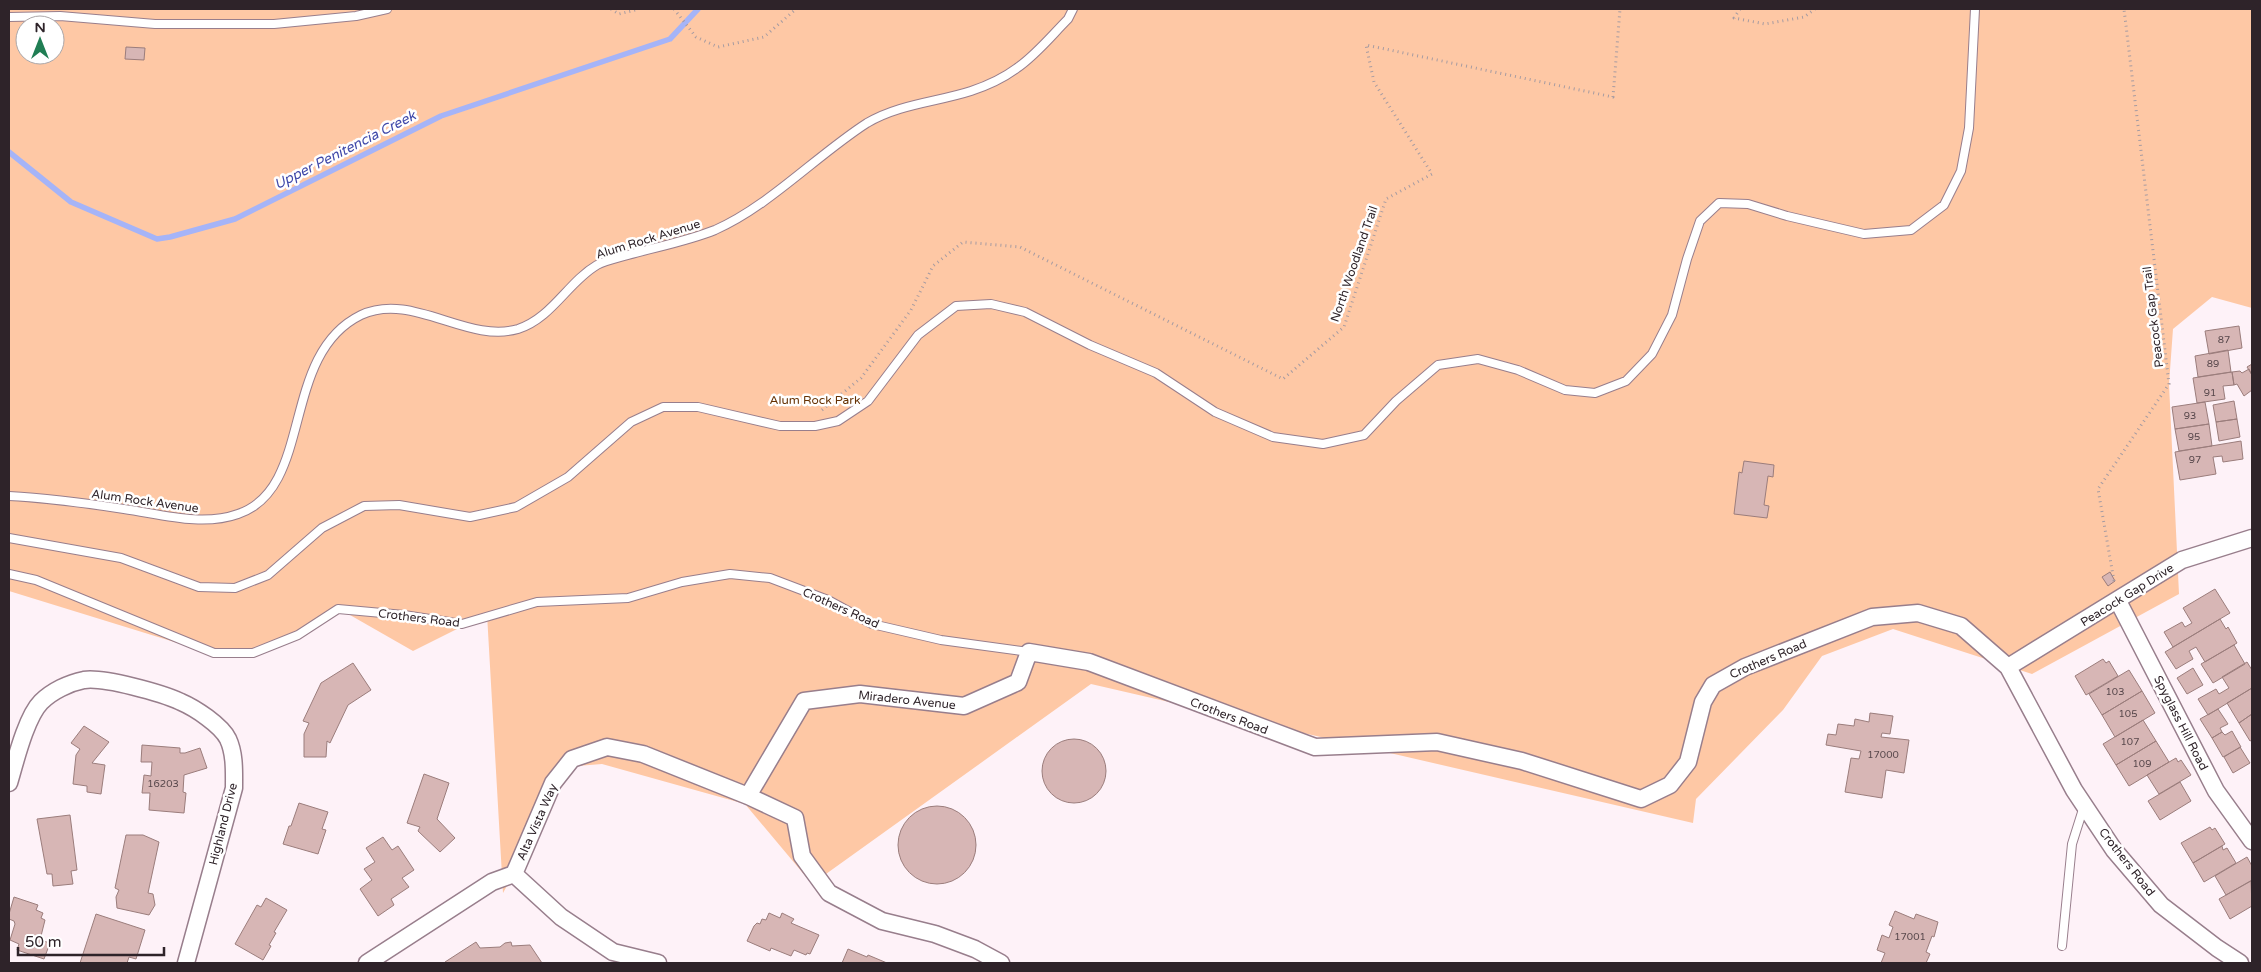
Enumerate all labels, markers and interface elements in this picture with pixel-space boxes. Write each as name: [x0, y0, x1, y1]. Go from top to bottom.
north arrow: [15, 15, 65, 65]
text: N: [34, 19, 46, 36]
water label: Upper Penitencia Creek: [271, 106, 420, 193]
street label: North Woodland Trail: [1328, 204, 1380, 324]
street label: Alum Rock Avenue: [594, 216, 702, 262]
street label: Peacock Gap Trail: [2140, 266, 2166, 368]
house number: 87: [2218, 334, 2230, 346]
house number: 89: [2207, 358, 2219, 370]
house number: 91: [2204, 387, 2216, 399]
park label: Alum Rock Park: [770, 393, 861, 407]
house number: 93: [2184, 410, 2196, 422]
house number: 95: [2188, 431, 2200, 443]
house number: 97: [2189, 454, 2201, 466]
street label: Alum Rock Avenue: [90, 487, 200, 515]
street label: Peacock Gap Drive: [2078, 561, 2176, 629]
street label: Crothers Road: [801, 585, 881, 631]
street label: Crothers Road: [377, 606, 461, 630]
street label: Crothers Road: [1727, 636, 1809, 682]
street label: Spyglass Hill Road: [2151, 673, 2211, 773]
house number: 103: [2106, 686, 2124, 698]
street label: Miradero Avenue: [858, 688, 957, 712]
street label: Crothers Road: [1188, 695, 1270, 737]
house number: 105: [2119, 708, 2137, 720]
house number: 107: [2121, 736, 2139, 748]
house number: 17000: [1867, 749, 1899, 761]
house number: 109: [2133, 758, 2151, 770]
house number: 16203: [147, 778, 179, 790]
street label: Highland Drive: [206, 781, 240, 866]
street label: Alta Vista Way: [514, 781, 560, 862]
street label: Crothers Road: [2096, 825, 2158, 899]
scale bar: [18, 924, 164, 956]
house number: 17001: [1894, 931, 1926, 943]
text: 50 m: [25, 933, 62, 951]

